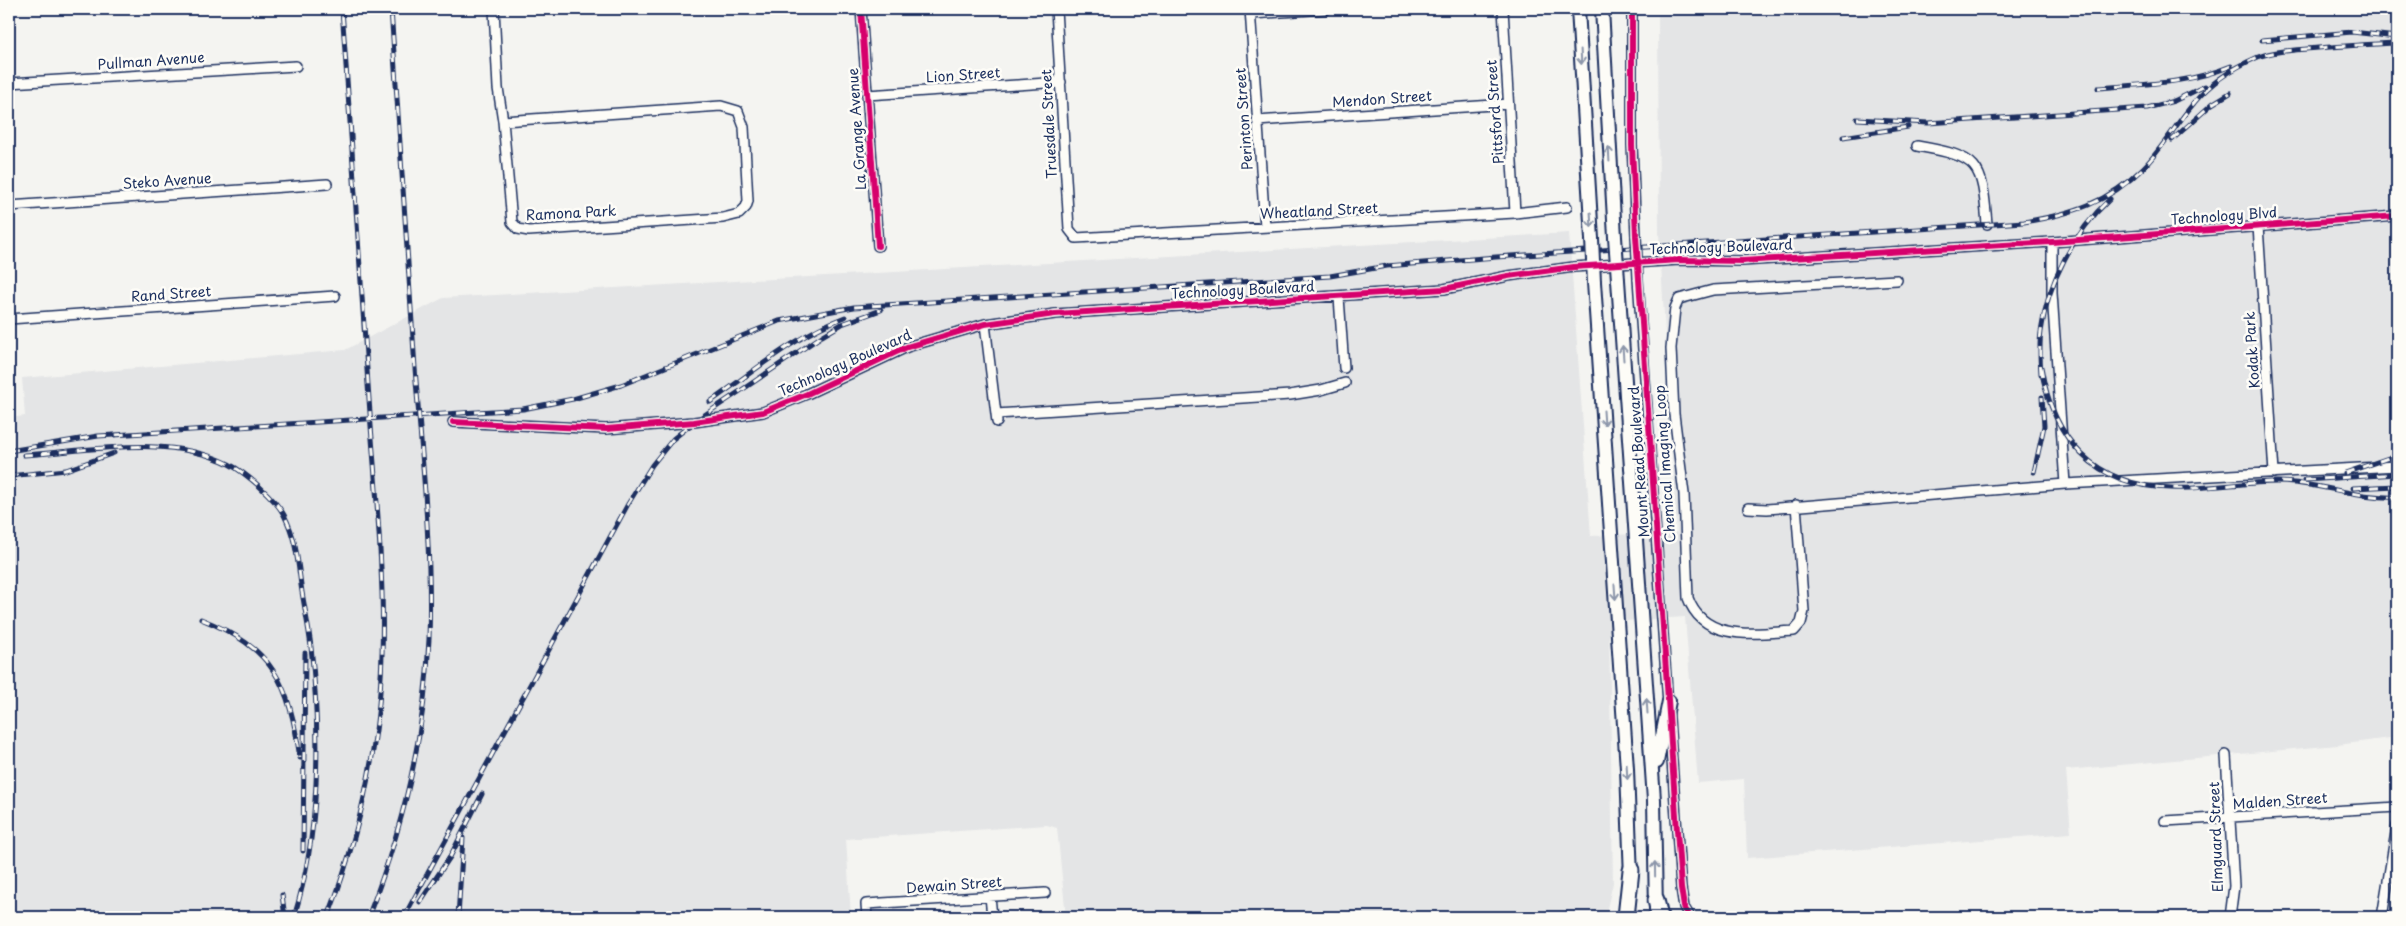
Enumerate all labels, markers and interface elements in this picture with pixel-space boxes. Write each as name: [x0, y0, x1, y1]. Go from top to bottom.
street label: Pullman Avenue: [97, 46, 205, 75]
one-way arrow: [1576, 49, 1585, 65]
street label: Pittsford Street: [1480, 59, 1509, 165]
street label: Lion Street: [925, 61, 1001, 88]
street label: La Grange Avenue: [842, 67, 871, 191]
street label: Perinton Street: [1229, 67, 1258, 171]
street label: Truesdale Street: [1035, 68, 1062, 179]
street label: Mendon Street: [1331, 85, 1433, 112]
one-way arrow: [1605, 146, 1614, 162]
street label: Steko Avenue: [122, 167, 212, 194]
street label: Wheatland Street: [1259, 197, 1379, 224]
street label: Ramona Park: [525, 200, 617, 225]
street label: Technology Blvd: [2170, 201, 2278, 230]
one-way arrow: [1586, 211, 1595, 227]
street label: Technology Boulevard: [1649, 233, 1793, 259]
street label: Technology Boulevard: [1171, 275, 1316, 304]
street label: Rand Street: [130, 280, 212, 307]
street label: Kodak Park: [2238, 310, 2265, 389]
street label: Technology Boulevard: [775, 324, 915, 401]
one-way arrow: [1619, 346, 1628, 362]
street label: Mount Read Boulevard: [1623, 385, 1654, 538]
street label: Chemical Imaging Loop: [1649, 385, 1680, 544]
one-way arrow: [1599, 409, 1608, 425]
one-way arrow: [1611, 584, 1620, 600]
one-way arrow: [1643, 699, 1652, 715]
one-way arrow: [1622, 763, 1632, 779]
street label: Elmguard Street: [2203, 781, 2228, 893]
street label: Malden Street: [2232, 787, 2328, 814]
one-way arrow: [1650, 861, 1660, 877]
street label: Dewain Street: [905, 871, 1003, 898]

